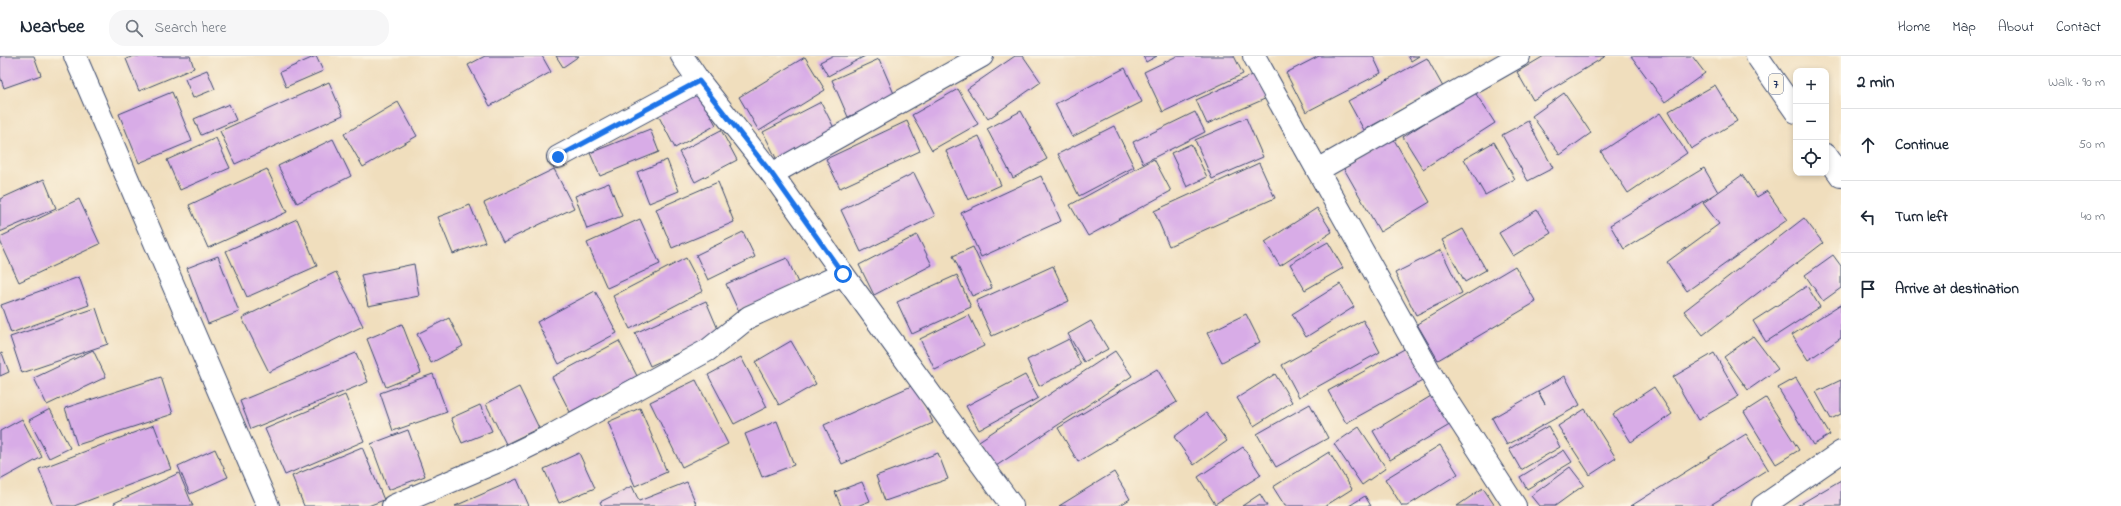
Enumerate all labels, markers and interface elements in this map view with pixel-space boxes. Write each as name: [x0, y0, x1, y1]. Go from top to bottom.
search box: [109, 10, 389, 46]
text: Nearbee: [20, 14, 85, 41]
icon: search: [123, 17, 145, 39]
text: Search here: [155, 17, 226, 39]
text: Home: [1898, 17, 1930, 38]
text: Map: [1952, 17, 1976, 38]
text: About: [1998, 17, 2034, 38]
text: Contact: [2056, 17, 2101, 38]
map controls: [1793, 68, 1829, 176]
button: +: [1793, 68, 1829, 104]
text: 2 min: [1857, 70, 1894, 95]
text: Walk · 90 m: [2048, 73, 2105, 92]
road number: 7: [1769, 74, 1783, 94]
button: −: [1793, 104, 1829, 140]
icon: ahead: [1857, 134, 1879, 156]
text: Continue: [1895, 134, 1949, 156]
text: 50 m: [2079, 135, 2105, 154]
button: locate: [1793, 140, 1829, 176]
route end: [549, 148, 567, 166]
icon: left: [1857, 206, 1879, 228]
text: Turn left: [1895, 206, 1948, 228]
text: 40 m: [2081, 207, 2105, 226]
route start: [834, 265, 852, 283]
icon: arrive: [1857, 278, 1879, 300]
text: Arrive at destination: [1895, 278, 2019, 300]

